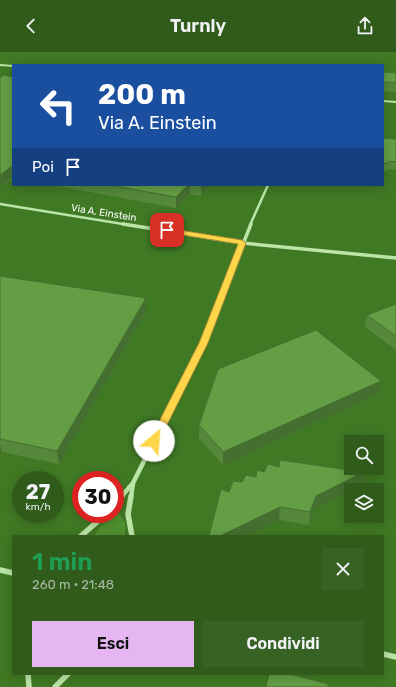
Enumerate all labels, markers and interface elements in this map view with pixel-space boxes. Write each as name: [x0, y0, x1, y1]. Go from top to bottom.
icon: back: [20, 15, 42, 37]
text: Turnly: [170, 15, 226, 37]
icon: share: [354, 15, 376, 37]
text: 200 m: [98, 78, 186, 111]
icon: left: [32, 80, 84, 132]
text: Via A. Einstein: [98, 112, 217, 134]
icon: arrive: [62, 156, 84, 178]
text: Poi: [32, 158, 54, 176]
street label: Via A. Einstein: [70, 202, 137, 224]
pin: [150, 213, 184, 247]
icon: arrive: [156, 219, 178, 241]
position arrow: [133, 420, 175, 462]
map controls: [344, 435, 384, 523]
button: search: [344, 435, 384, 475]
speed limit sign: 30: [72, 471, 124, 523]
text: 27: [26, 480, 50, 504]
button: layers: [344, 483, 384, 523]
text: km/h: [26, 501, 50, 513]
text: 1 min: [32, 548, 92, 576]
button: close: [322, 548, 364, 590]
text: 260 m · 21:48: [32, 577, 114, 592]
button: Esci: [32, 621, 194, 667]
button: Condividi: [202, 621, 364, 667]

